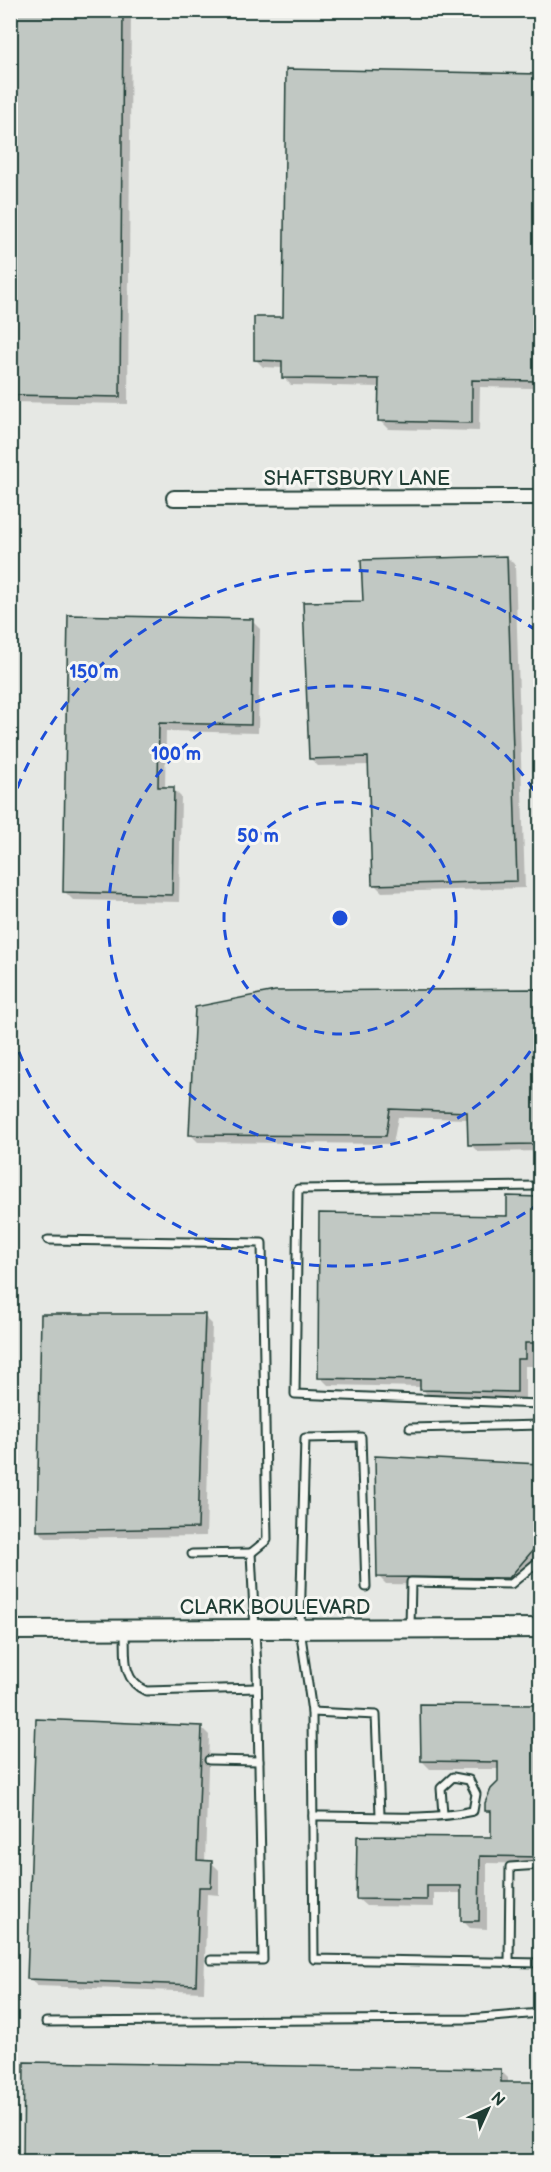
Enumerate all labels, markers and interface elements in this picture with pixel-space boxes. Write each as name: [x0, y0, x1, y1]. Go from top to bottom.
street label: SHAFTSBURY LANE: [264, 467, 450, 491]
text: 150 m: [69, 662, 119, 683]
text: 100 m: [151, 744, 201, 765]
text: 50 m: [237, 826, 279, 847]
centre of rings: [330, 908, 350, 928]
street label: CLARK BOULEVARD: [180, 1596, 370, 1620]
north arrow: [458, 2079, 518, 2139]
text: N: [487, 2088, 509, 2110]

